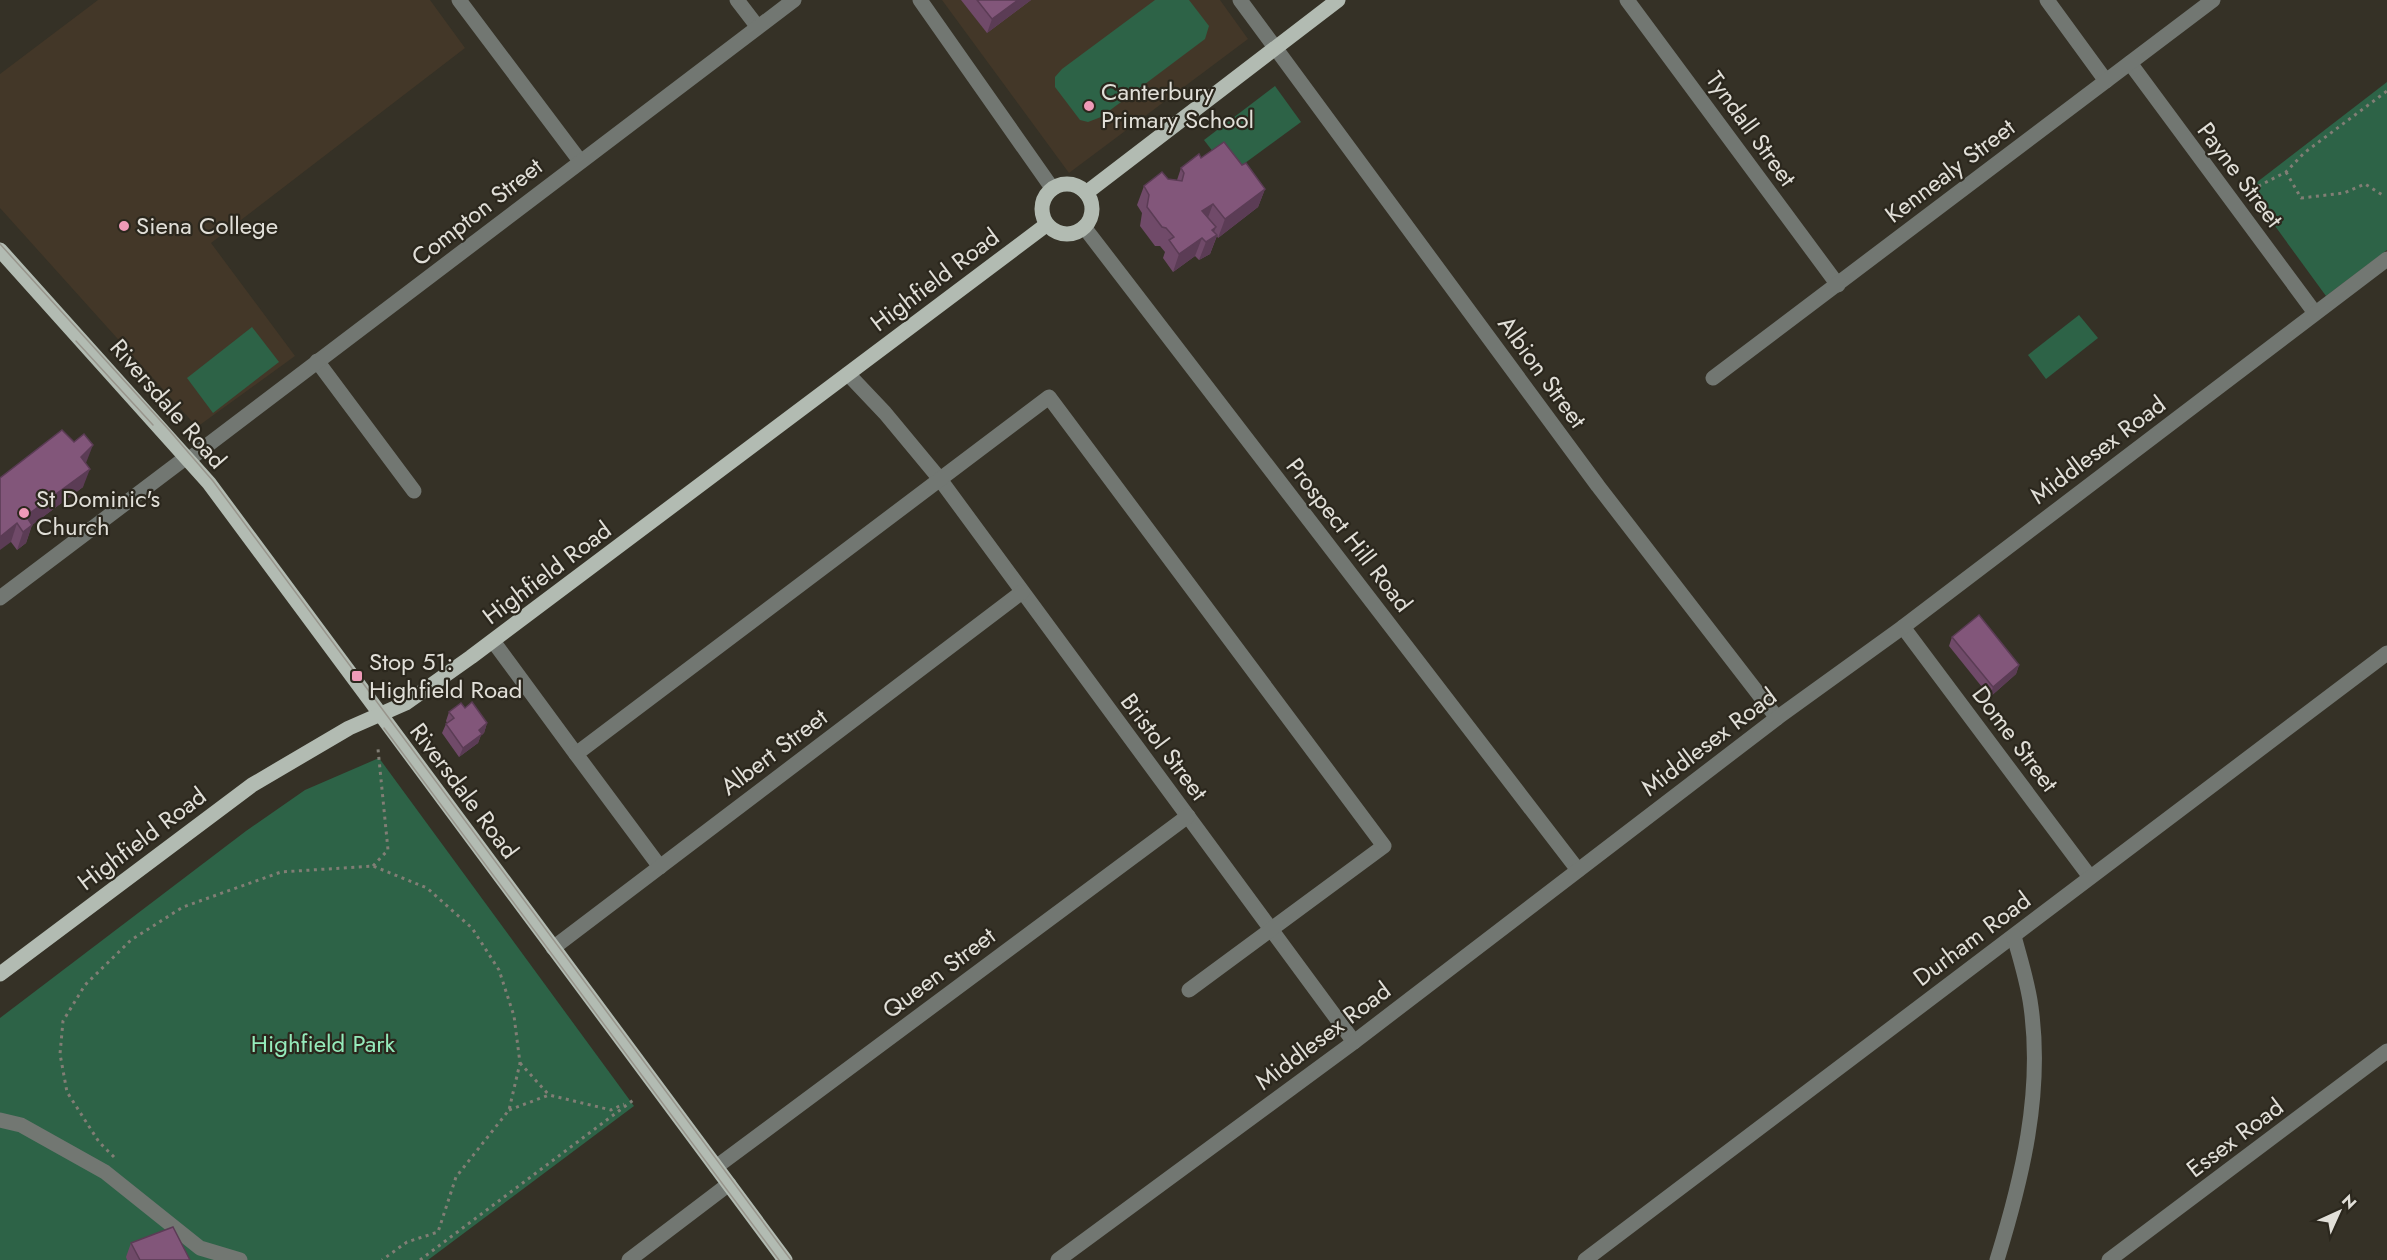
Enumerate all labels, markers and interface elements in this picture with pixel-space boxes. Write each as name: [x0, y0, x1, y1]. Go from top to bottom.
street label: Tyndall Street: [1698, 64, 1805, 194]
place label: Canterbury Primary School: [1101, 74, 1254, 137]
marker: Canterbury Primary School: [1082, 99, 1096, 113]
street label: Kennealy Street: [1877, 110, 2022, 231]
street label: Payne Street: [2189, 115, 2292, 235]
street label: Compton Street: [404, 149, 550, 274]
place label: Siena College: [136, 208, 278, 243]
marker: Siena College: [117, 219, 131, 233]
street label: Highfield Road: [863, 219, 1006, 340]
street label: Albion Street: [1490, 308, 1595, 435]
street label: Riversdale Road: [102, 331, 235, 476]
street label: Middlesex Road: [2023, 387, 2173, 512]
street label: Prospect Hill Road: [1278, 450, 1421, 619]
place label: St Dominic's Church: [36, 481, 160, 544]
marker: St Dominic's Church: [17, 506, 31, 520]
street label: Highfield Road: [475, 512, 618, 633]
place label: Stop 51: Highfield Road: [369, 644, 522, 707]
marker: Stop 51: Highfield Road: [350, 669, 364, 683]
street label: Dome Street: [1964, 678, 2067, 799]
street label: Middlesex Road: [1634, 679, 1784, 804]
street label: Bristol Street: [1112, 686, 1217, 808]
street label: Albert Street: [713, 700, 835, 803]
street label: Riversdale Road: [402, 715, 527, 866]
street label: Highfield Road: [70, 778, 213, 899]
street label: Durham Road: [1906, 883, 2038, 994]
street label: Queen Street: [875, 918, 1003, 1027]
street label: Middlesex Road: [1248, 973, 1398, 1098]
park label: Highfield Park: [251, 1026, 396, 1061]
street label: Essex Road: [2179, 1089, 2291, 1186]
north arrow: [2309, 1182, 2369, 1242]
text: N: [2337, 1189, 2362, 1214]

